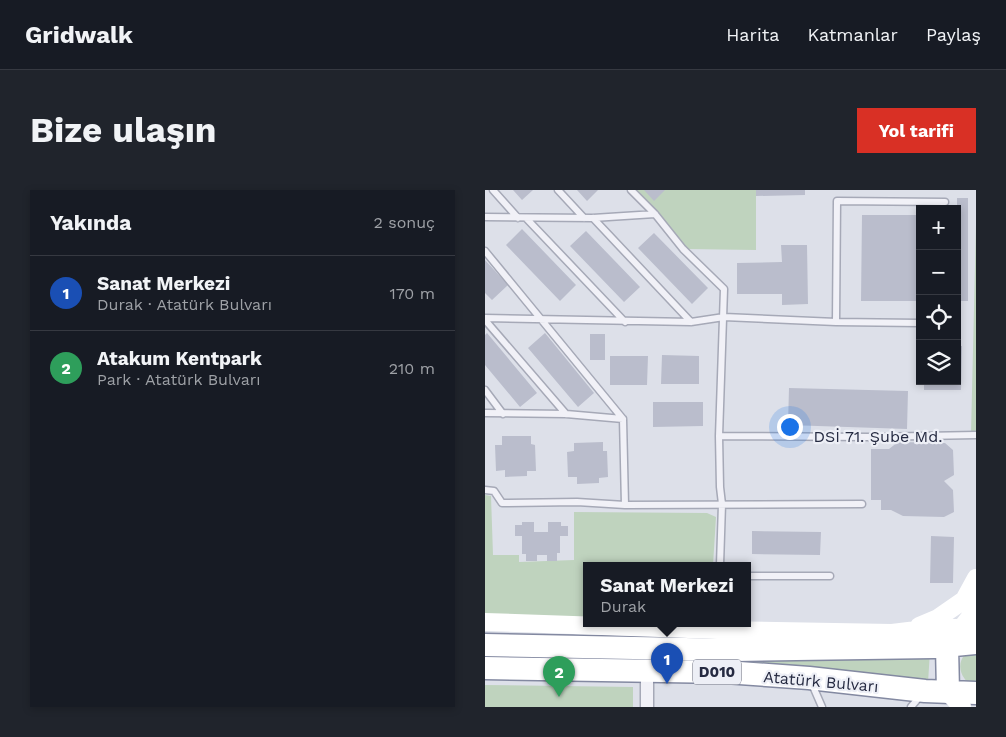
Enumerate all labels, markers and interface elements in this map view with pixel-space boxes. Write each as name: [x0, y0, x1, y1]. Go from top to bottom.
text: Gridwalk: [25, 21, 133, 49]
text: Harita: [726, 24, 779, 45]
text: Katmanlar: [807, 24, 898, 45]
text: Paylaş: [926, 24, 981, 45]
button: Yol tarifi: [857, 108, 976, 153]
text: Bize ulaşın: [30, 109, 217, 151]
map controls: [916, 205, 961, 385]
button: +: [916, 205, 961, 250]
text: Yakında: [50, 210, 131, 235]
text: 2 sonuç: [373, 213, 435, 232]
button: −: [916, 250, 961, 295]
text: Sanat Merkezi: [97, 272, 230, 295]
text: 1: [63, 284, 69, 303]
text: 170 m: [389, 284, 435, 303]
text: Durak · Atatürk Bulvarı: [97, 295, 272, 314]
button: locate: [916, 295, 961, 340]
button: layers: [916, 340, 961, 385]
text: Atakum Kentpark: [97, 347, 262, 370]
text: 2: [61, 359, 71, 378]
text: 210 m: [389, 359, 435, 378]
text: Park · Atatürk Bulvarı: [97, 370, 261, 389]
your location: [777, 414, 803, 440]
street label: DSİ 71. Şube Md.: [814, 427, 942, 446]
popup: [583, 562, 751, 627]
text: Sanat Merkezi: [600, 574, 734, 597]
text: Durak: [600, 597, 646, 616]
pin: 1: [651, 643, 683, 684]
pin: 2: [543, 656, 575, 697]
road number: D010: [693, 660, 741, 684]
street label: Atatürk Bulvarı: [763, 667, 879, 696]

